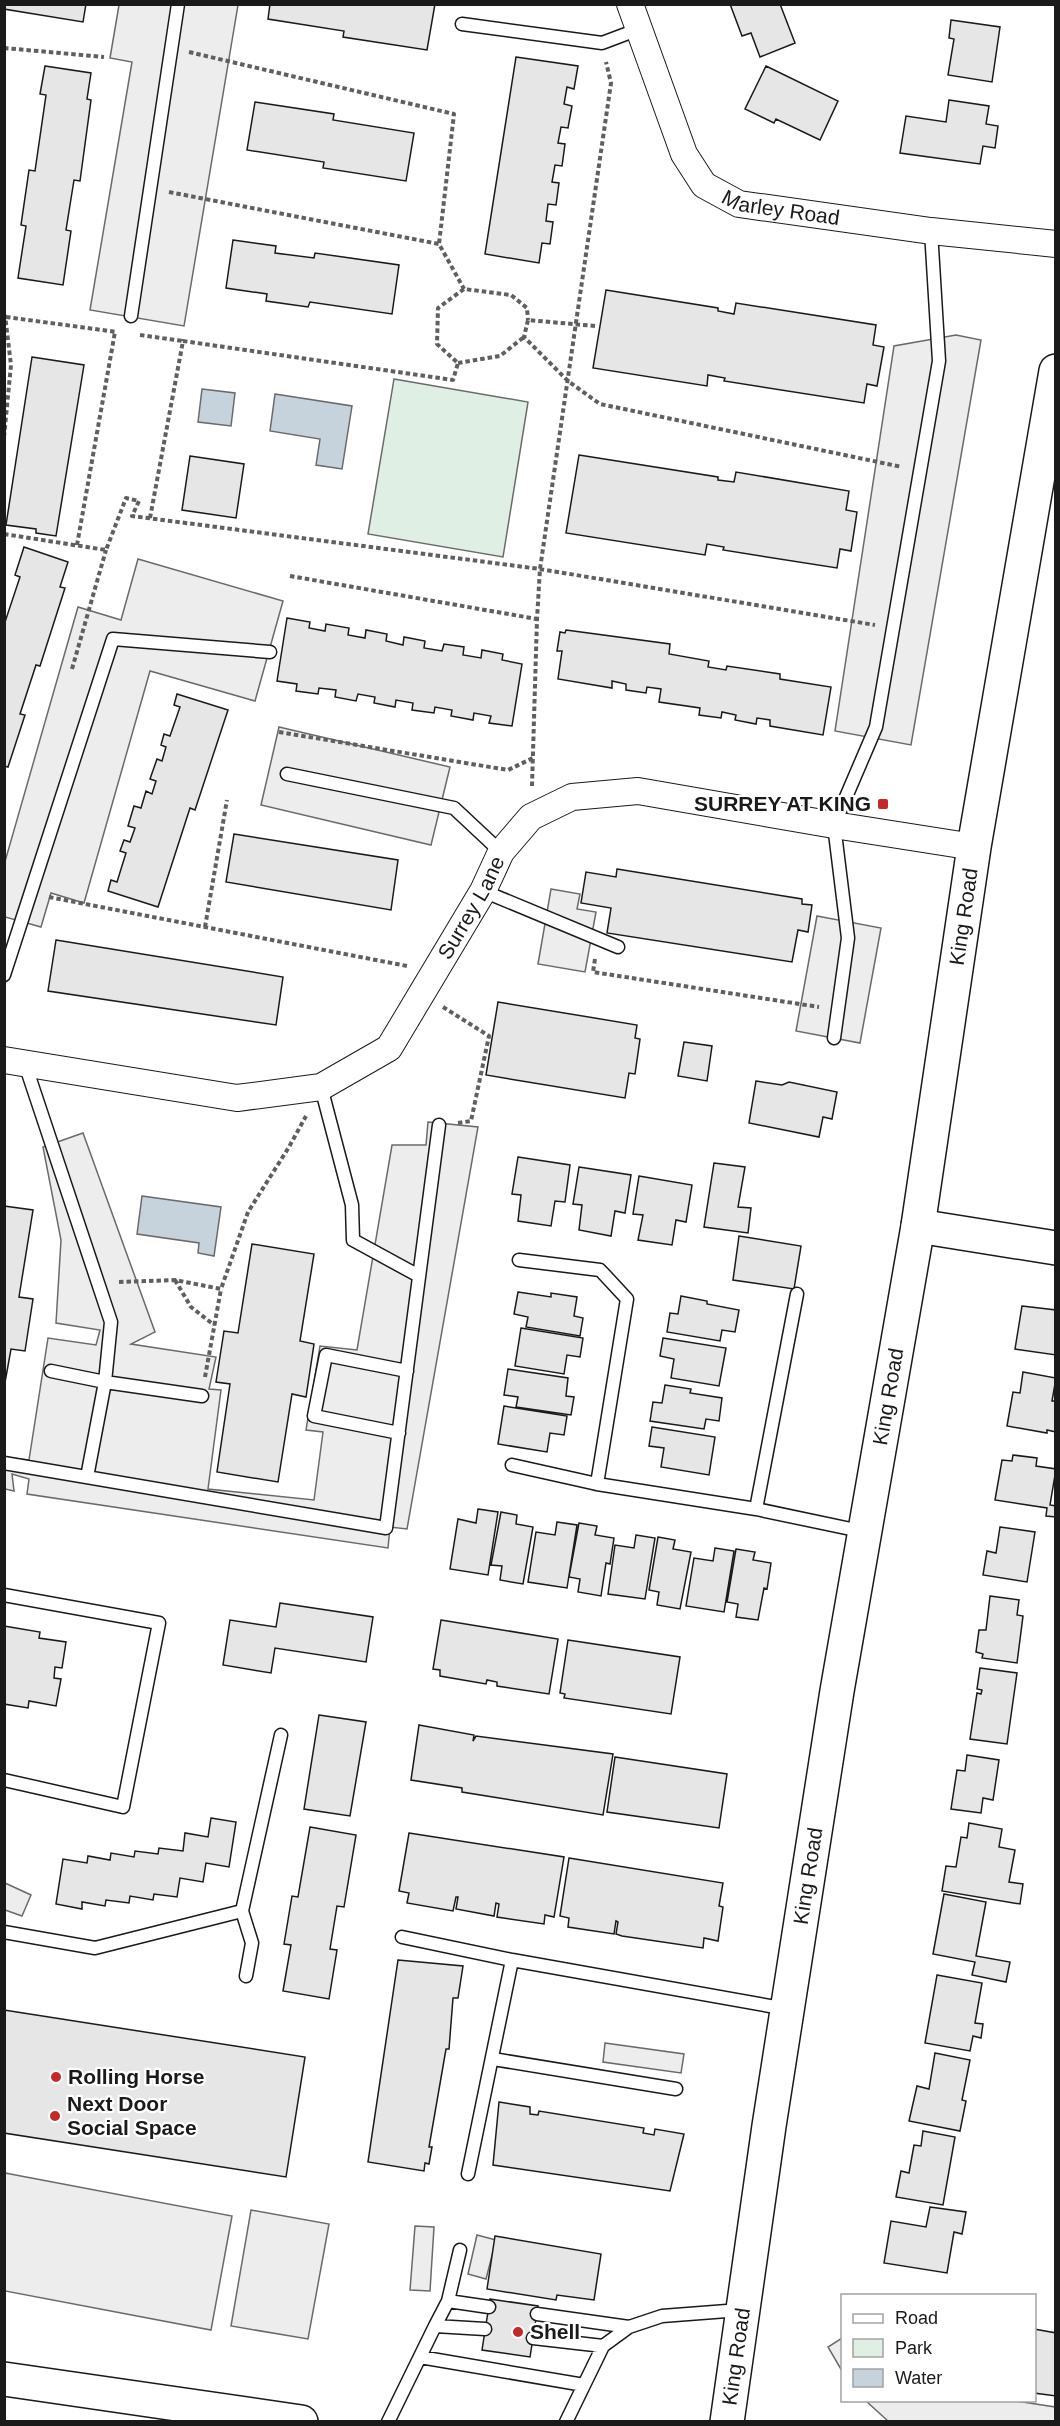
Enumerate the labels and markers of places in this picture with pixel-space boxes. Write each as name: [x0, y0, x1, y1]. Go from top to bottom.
place label: SURREY AT KING: [694, 792, 871, 815]
marker: SURREY AT KING: [876, 797, 890, 811]
place label: Rolling Horse: [68, 2065, 205, 2088]
marker: Rolling Horse: [49, 2070, 63, 2084]
place label: Next Door Social Space: [67, 2092, 197, 2139]
marker: Next Door Social Space: [48, 2109, 62, 2123]
place label: Shell: [530, 2320, 580, 2343]
marker: Shell: [511, 2325, 525, 2339]

